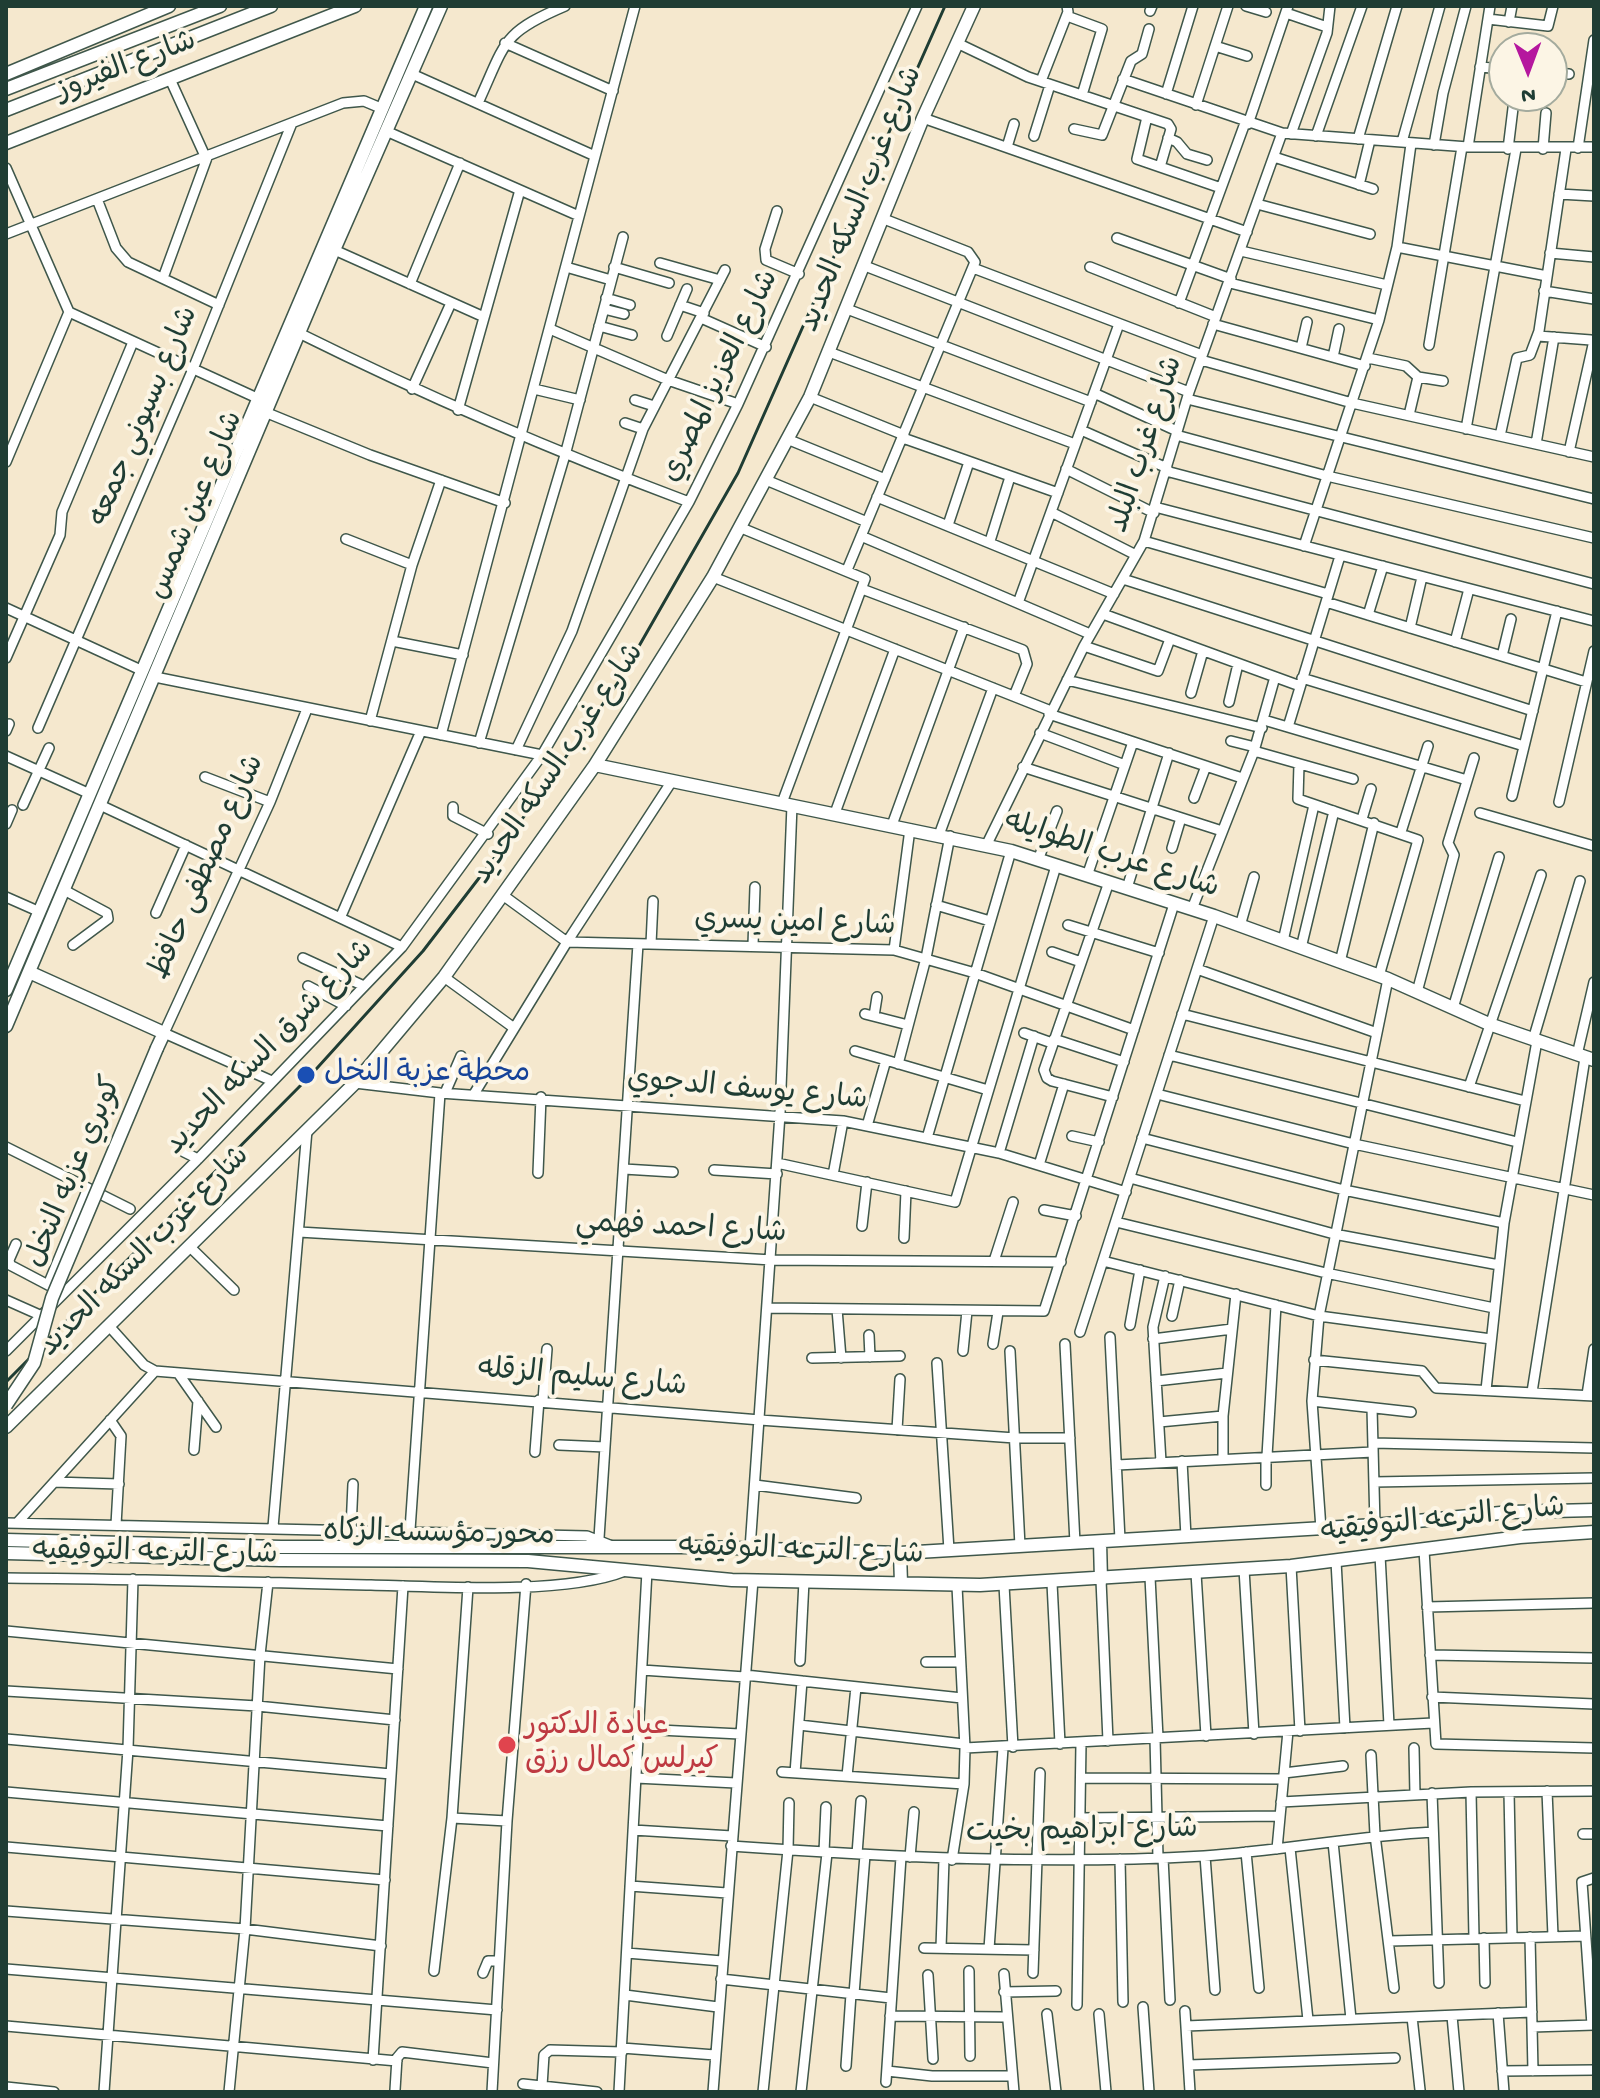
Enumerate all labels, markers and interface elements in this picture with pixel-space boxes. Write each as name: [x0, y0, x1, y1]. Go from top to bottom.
street label: شارع الفيروز: [52, 25, 202, 111]
north arrow: [1488, 32, 1568, 112]
street label: شارع غرب السكه الحديد: [793, 62, 933, 338]
text: N: [1521, 81, 1536, 107]
street label: شارع العزيز المصري: [655, 265, 789, 489]
street label: شارع بسيوني جمعه: [83, 302, 209, 532]
street label: شارع غرب البلد: [1103, 352, 1193, 538]
street label: شارع عين شمس: [142, 407, 254, 605]
street label: شارع غرب السكه الحديد: [466, 638, 654, 892]
street label: شارع مصطفى حافظ: [143, 750, 275, 986]
street label: شارع عرب الطوايله: [999, 805, 1223, 909]
street label: شارع امين يسري: [694, 903, 896, 947]
street label: شارع شرق السكه الحديد: [159, 934, 383, 1164]
place label: محطة عزبة النخل: [324, 1057, 530, 1093]
marker: محطة عزبة النخل: [295, 1064, 317, 1086]
street label: شارع يوسف الدجوي: [625, 1064, 869, 1120]
street label: كوبري عزبه النخل: [20, 1072, 132, 1274]
street label: شارع غرب السكه الحديد: [33, 1140, 259, 1366]
street label: شارع احمد فهمي: [575, 1206, 787, 1254]
street label: شارع سليم الزقله: [476, 1353, 688, 1407]
street label: شارع الترعه التوفيقيه: [1319, 1491, 1567, 1553]
street label: محور مؤسسه الزكاه: [323, 1516, 555, 1556]
street label: شارع الترعه التوفيقيه: [678, 1531, 924, 1575]
street label: شارع الترعه التوفيقيه: [32, 1535, 278, 1575]
place label: عيادة الدكتور كيرلس كمال رزق: [525, 1710, 719, 1780]
marker: عيادة الدكتور كيرلس كمال رزق: [496, 1734, 518, 1756]
street label: شارع ابراهيم بخيت: [966, 1813, 1198, 1853]

